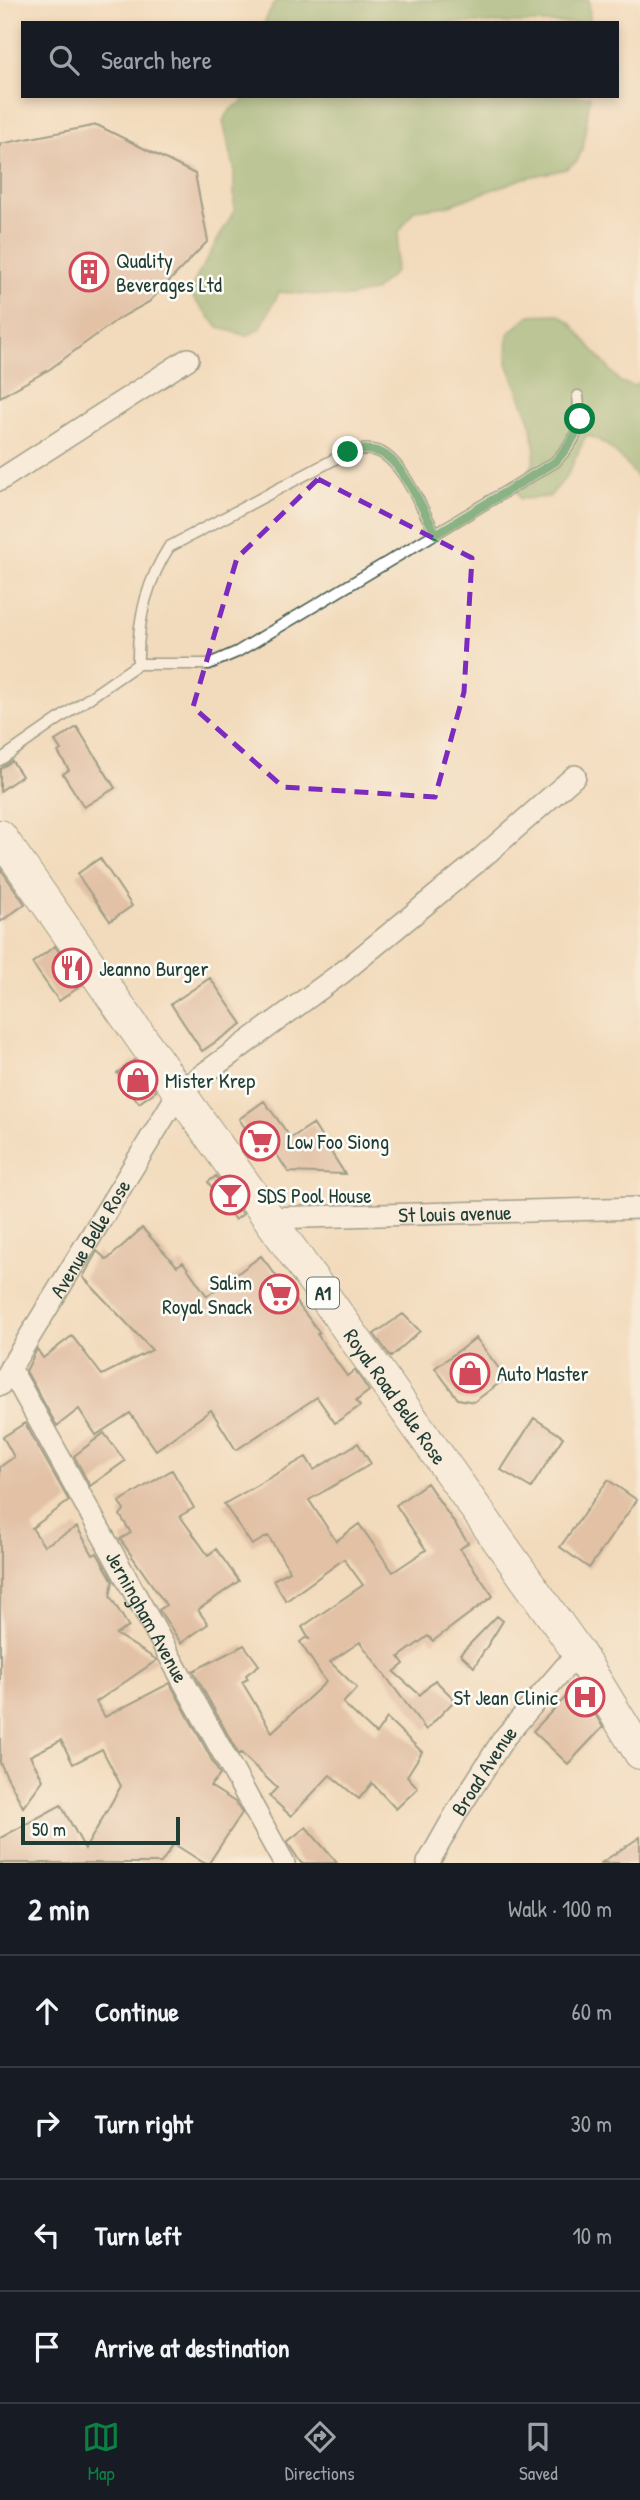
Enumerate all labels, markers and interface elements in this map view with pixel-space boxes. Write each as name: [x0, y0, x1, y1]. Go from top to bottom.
search box: [21, 21, 619, 98]
icon: search: [45, 41, 83, 79]
text: Search here: [101, 42, 212, 77]
place label: Quality Beverages Ltd: [116, 246, 222, 299]
building icon: Quality Beverages Ltd: [68, 251, 110, 293]
route start: [564, 403, 595, 434]
route end: [332, 436, 363, 467]
restaurant icon: Jeanno Burger: [51, 947, 93, 989]
place label: Jeanno Burger: [99, 954, 209, 983]
shop icon: Mister Krep: [117, 1059, 159, 1101]
place label: Mister Krep: [165, 1066, 255, 1095]
supermarket icon: Low Foo Siong: [239, 1120, 281, 1162]
place label: Low Foo Siong: [287, 1127, 389, 1156]
street label: Avenue Belle Rose: [42, 1174, 137, 1303]
bar icon: SDS Pool House: [209, 1174, 251, 1216]
place label: SDS Pool House: [257, 1181, 372, 1210]
street label: St louis avenue: [398, 1197, 512, 1229]
place label: Salim Royal Snack: [162, 1268, 252, 1321]
supermarket icon: Salim Royal Snack: [258, 1273, 300, 1315]
road number: A1: [307, 1278, 339, 1308]
street label: Royal Road Belle Rose: [337, 1322, 454, 1470]
shop icon: Auto Master: [449, 1352, 491, 1394]
place label: Auto Master: [497, 1359, 589, 1388]
street label: Jerningham Avenue: [99, 1545, 196, 1688]
hospital icon: St Jean Clinic: [564, 1676, 606, 1718]
place label: St Jean Clinic: [453, 1683, 559, 1712]
street label: Broad Avenue: [444, 1719, 523, 1821]
scale bar: [21, 1814, 180, 1846]
text: 50 m: [32, 1816, 66, 1842]
text: 2 min: [28, 1889, 90, 1929]
text: Walk · 100 m: [508, 1893, 612, 1924]
icon: ahead: [28, 1992, 66, 2030]
text: Continue: [95, 1994, 179, 2029]
text: 60 m: [572, 1996, 612, 2027]
icon: right: [28, 2104, 66, 2142]
text: Turn right: [95, 2106, 193, 2141]
text: 30 m: [570, 2108, 612, 2139]
icon: left: [28, 2216, 66, 2254]
text: Turn left: [95, 2218, 181, 2253]
text: 10 m: [572, 2220, 612, 2251]
icon: arrive: [28, 2328, 66, 2366]
text: Arrive at destination: [95, 2330, 290, 2365]
tab: Map: [82, 2418, 120, 2486]
tab: Directions: [285, 2418, 355, 2486]
tab: Saved: [519, 2418, 558, 2486]

